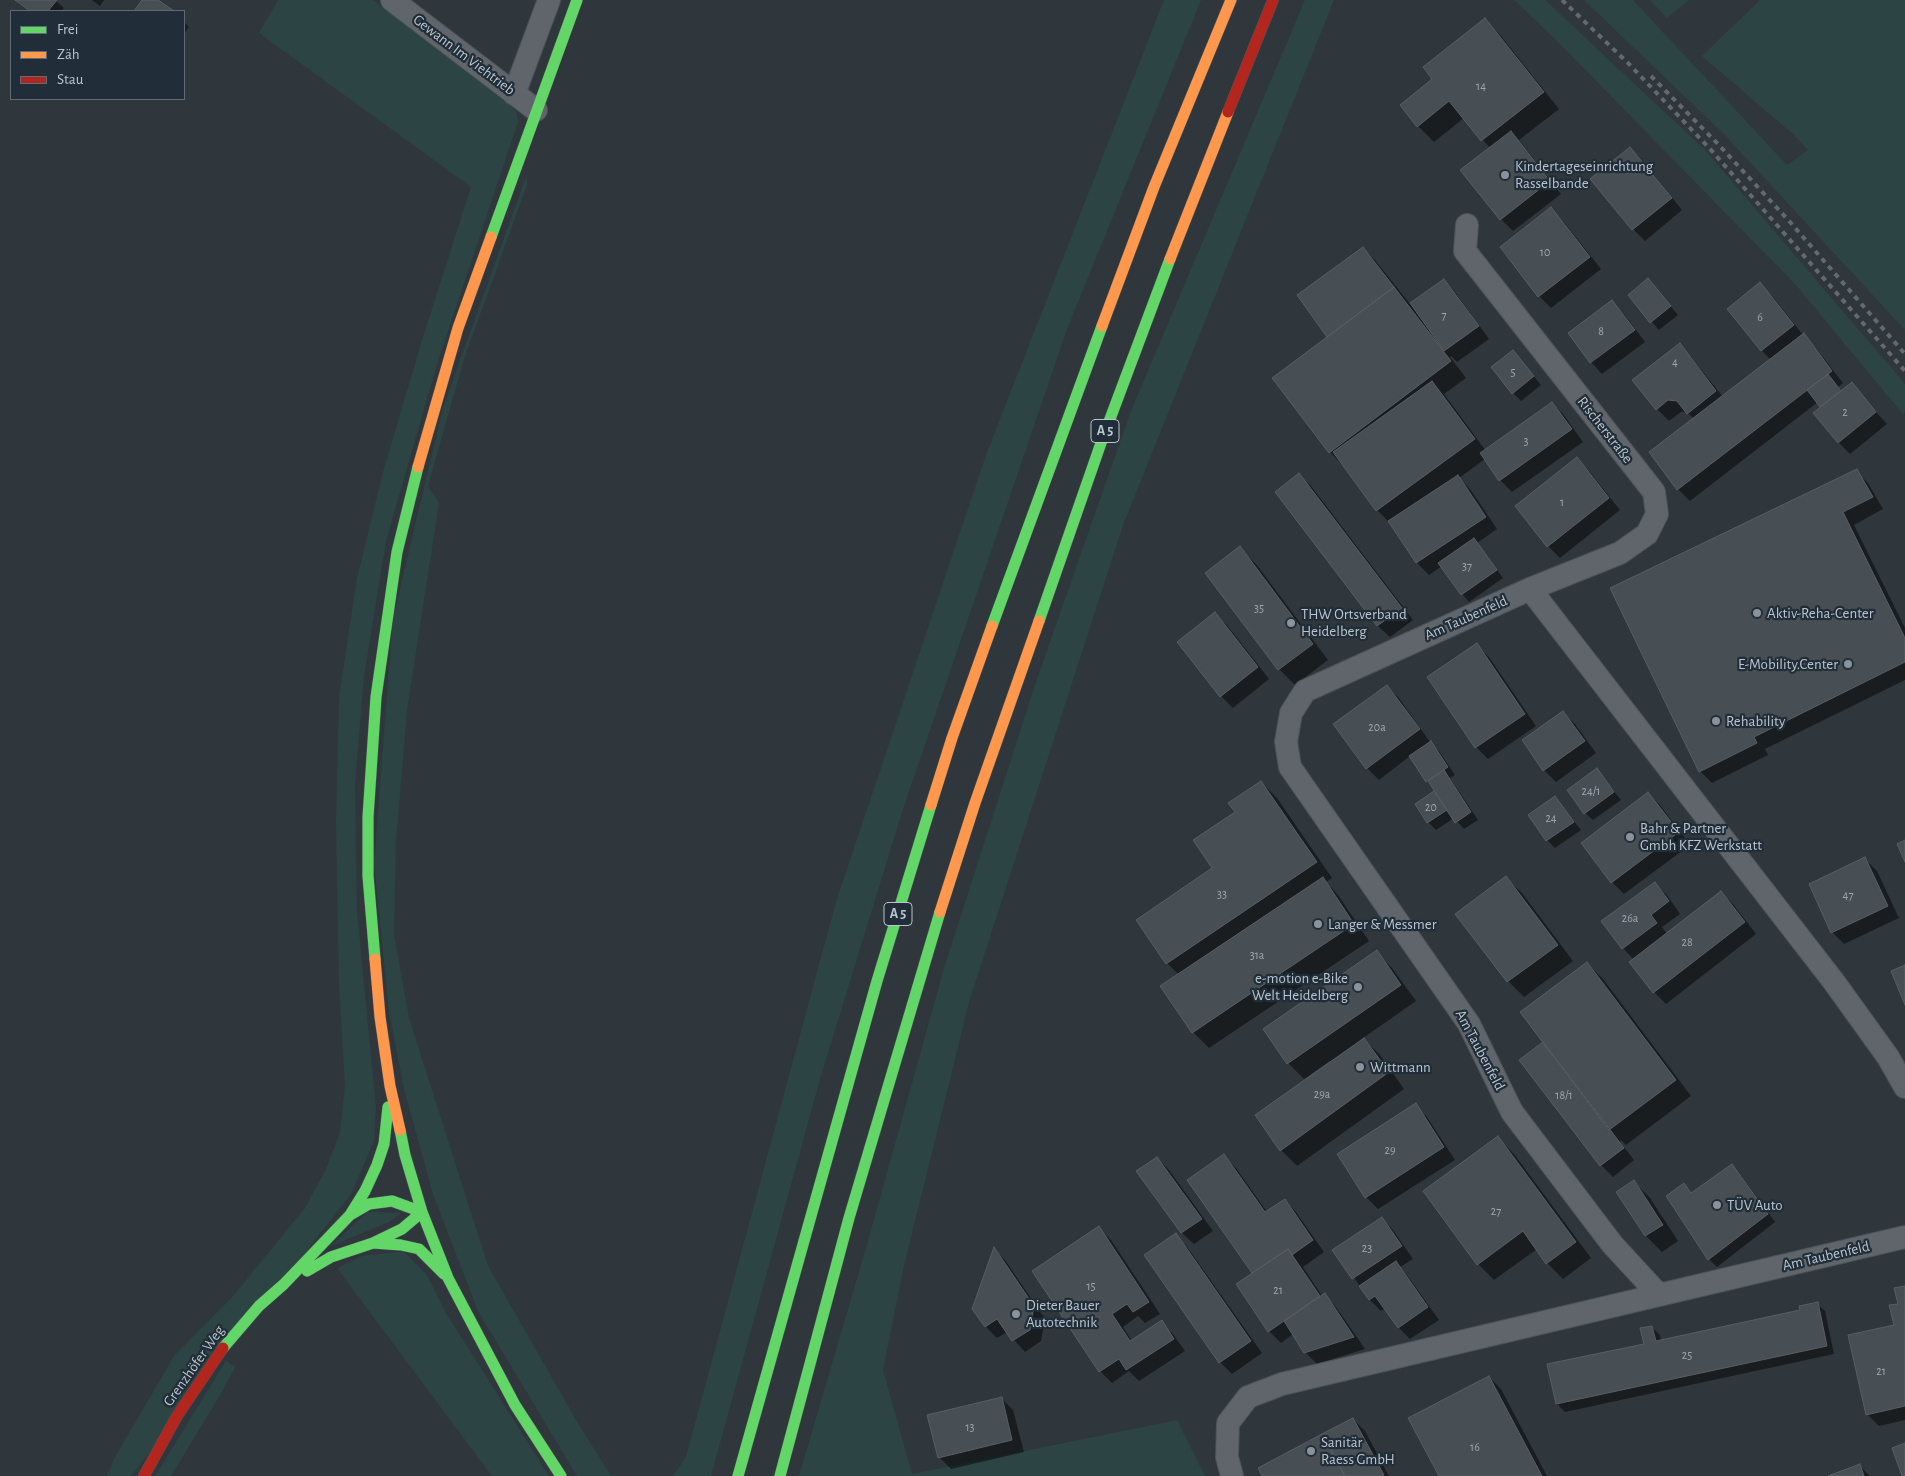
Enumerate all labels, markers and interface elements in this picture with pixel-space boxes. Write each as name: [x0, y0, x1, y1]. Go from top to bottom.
legend: [10, 10, 185, 100]
street label: Gewann Im Viehtrieb: [409, 11, 519, 99]
text: Frei: [57, 22, 78, 37]
text: Zäh: [57, 47, 80, 62]
text: Stau: [57, 72, 83, 87]
house number: 14: [1476, 79, 1486, 93]
place label: Kindertageseinrichtung Rasselbande: [1515, 157, 1653, 192]
marker: Kindertageseinrichtung Rasselbande: [1499, 169, 1511, 181]
house number: 10: [1540, 245, 1550, 259]
house number: 7: [1441, 308, 1447, 322]
house number: 6: [1757, 310, 1763, 324]
house number: 8: [1598, 324, 1604, 338]
house number: 4: [1672, 355, 1678, 369]
house number: 5: [1510, 365, 1516, 379]
street label: Rischerstraße: [1573, 393, 1637, 467]
house number: 2: [1842, 405, 1848, 419]
road number: A 5: [1091, 420, 1119, 442]
house number: 3: [1524, 434, 1528, 448]
house number: 1: [1560, 495, 1564, 509]
house number: 37: [1462, 559, 1472, 573]
street label: Am Taubenfeld: [1422, 592, 1510, 644]
house number: 35: [1254, 601, 1264, 615]
place label: Aktiv-Reha-Center: [1767, 604, 1873, 622]
place label: THW Ortsverband Heidelberg: [1301, 605, 1407, 640]
marker: Aktiv-Reha-Center: [1751, 607, 1763, 619]
marker: THW Ortsverband Heidelberg: [1285, 617, 1297, 629]
place label: E-Mobility.Center: [1738, 655, 1838, 673]
marker: E-Mobility.Center: [1842, 658, 1854, 670]
place label: Rehability: [1726, 712, 1785, 730]
marker: Rehability: [1710, 715, 1722, 727]
house number: 20a: [1368, 720, 1386, 734]
house number: 24/1: [1582, 784, 1600, 798]
house number: 20: [1425, 800, 1437, 814]
house number: 24: [1545, 811, 1557, 825]
place label: Bahr & Partner Gmbh KFZ Werkstatt: [1640, 819, 1762, 854]
marker: Bahr & Partner Gmbh KFZ Werkstatt: [1624, 831, 1636, 843]
house number: 33: [1217, 887, 1227, 901]
house number: 47: [1843, 888, 1853, 902]
road number: A 5: [884, 902, 912, 926]
house number: 26a: [1622, 911, 1638, 925]
place label: Langer & Messmer: [1328, 915, 1436, 933]
marker: Langer & Messmer: [1312, 918, 1324, 930]
house number: 28: [1681, 935, 1693, 949]
house number: 31a: [1250, 948, 1264, 962]
place label: e-motion e-Bike Welt Heidelberg: [1252, 969, 1348, 1004]
marker: e-motion e-Bike Welt Heidelberg: [1352, 981, 1364, 993]
street label: Am Taubenfeld: [1451, 1007, 1509, 1093]
place label: Wittmann: [1370, 1058, 1431, 1076]
marker: Wittmann: [1354, 1061, 1366, 1073]
house number: 29a: [1314, 1087, 1330, 1101]
house number: 18/1: [1555, 1088, 1573, 1102]
house number: 29: [1384, 1143, 1396, 1157]
place label: TÜV Auto: [1727, 1196, 1783, 1214]
marker: TÜV Auto: [1711, 1199, 1723, 1211]
house number: 27: [1491, 1204, 1501, 1218]
street label: Am Taubenfeld: [1781, 1237, 1871, 1275]
house number: 23: [1362, 1241, 1372, 1255]
house number: 15: [1086, 1279, 1096, 1293]
house number: 21: [1273, 1283, 1283, 1297]
place label: Dieter Bauer Autotechnik: [1026, 1296, 1099, 1331]
marker: Dieter Bauer Autotechnik: [1010, 1308, 1022, 1320]
street label: Grenzhöfer Weg: [160, 1322, 228, 1410]
house number: 25: [1682, 1348, 1692, 1362]
house number: 21: [1876, 1364, 1886, 1378]
house number: 13: [965, 1420, 975, 1434]
place label: Sanitär Raess GmbH: [1321, 1433, 1395, 1468]
house number: 16: [1470, 1440, 1480, 1454]
marker: Sanitär Raess GmbH: [1305, 1445, 1317, 1457]

